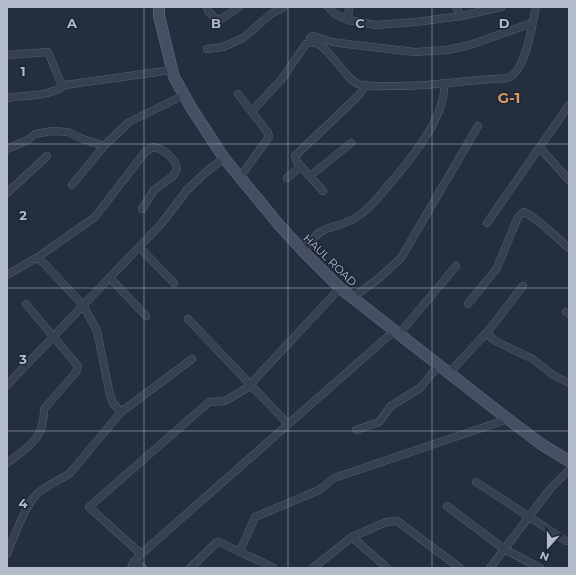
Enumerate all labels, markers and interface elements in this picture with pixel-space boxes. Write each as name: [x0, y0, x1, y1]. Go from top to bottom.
text: A: [66, 15, 78, 31]
text: B: [211, 15, 221, 31]
text: C: [355, 15, 365, 31]
text: D: [499, 15, 510, 31]
text: 1: [20, 63, 26, 79]
district label: G-1: [498, 88, 520, 107]
text: 2: [19, 207, 27, 223]
street label: HAUL ROAD: [300, 231, 360, 289]
text: 3: [18, 351, 27, 367]
text: 4: [19, 495, 28, 511]
north arrow: [528, 527, 568, 567]
text: N: [538, 548, 551, 564]

